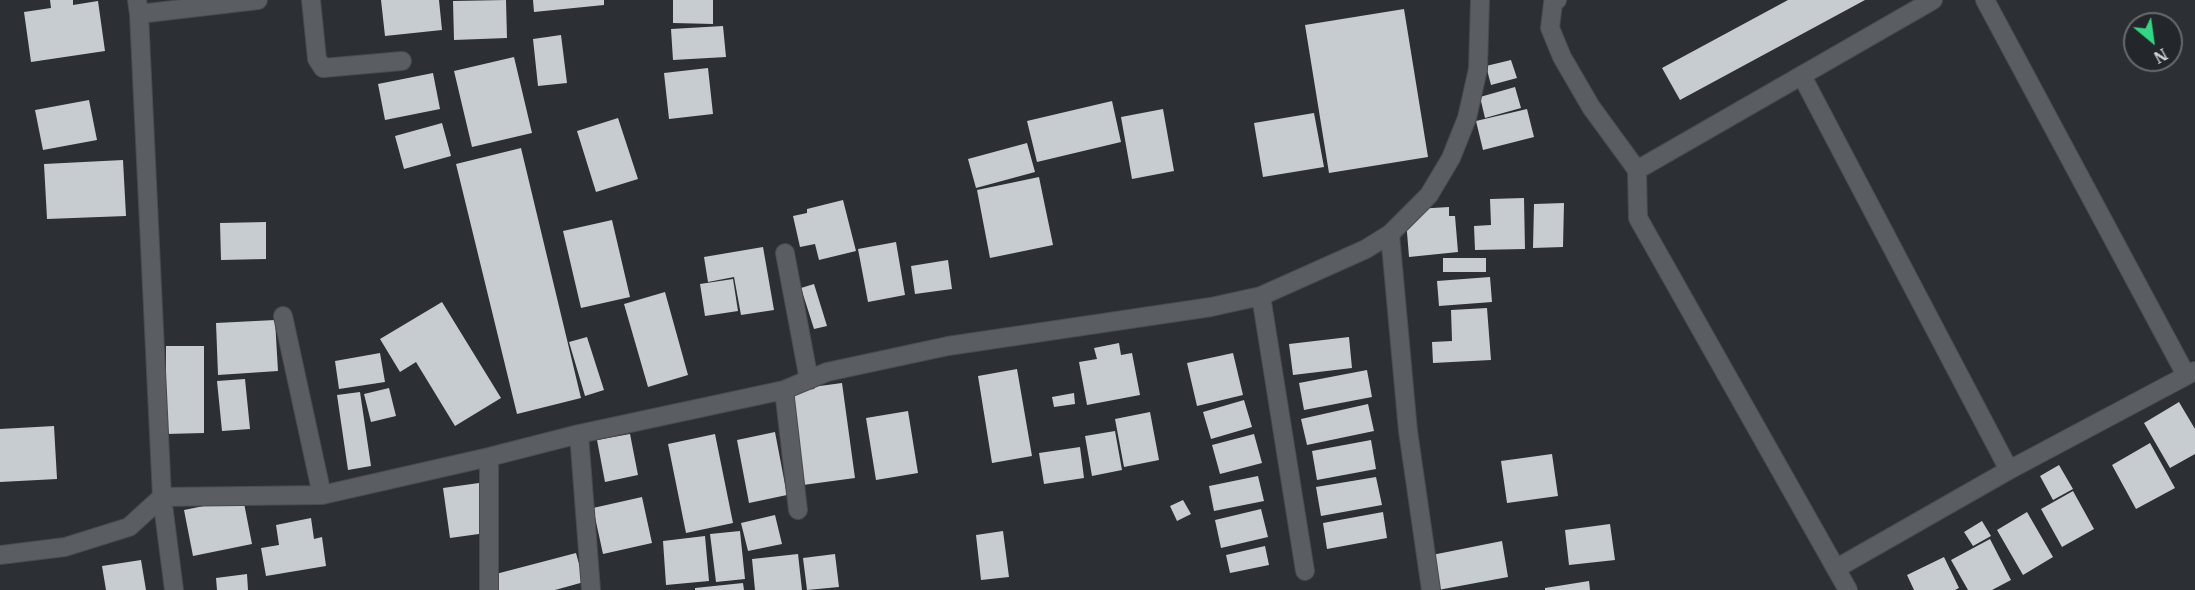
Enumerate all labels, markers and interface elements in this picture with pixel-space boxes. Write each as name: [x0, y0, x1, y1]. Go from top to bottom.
north arrow: [2123, 12, 2183, 72]
text: N: [2150, 44, 2171, 68]

